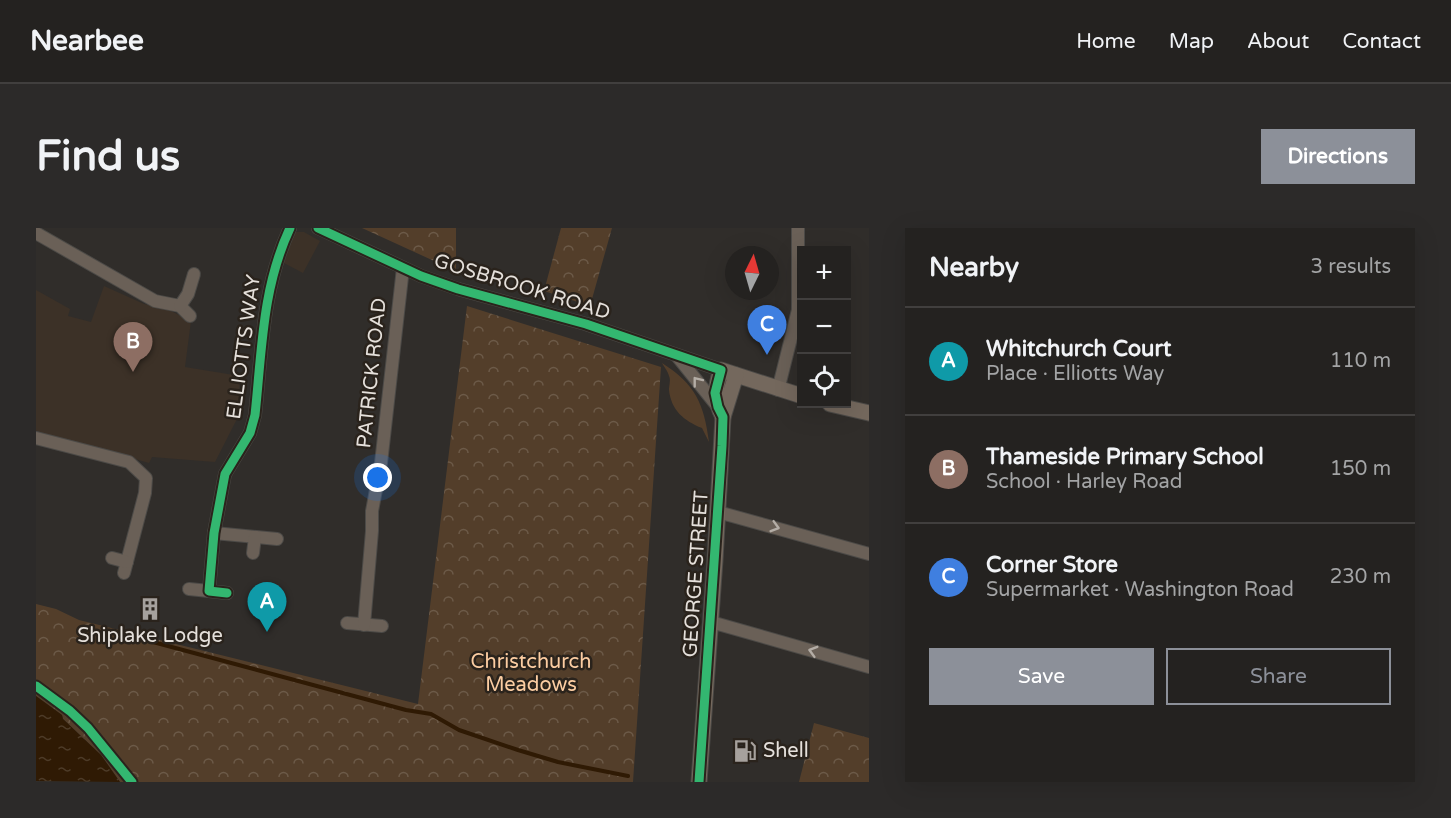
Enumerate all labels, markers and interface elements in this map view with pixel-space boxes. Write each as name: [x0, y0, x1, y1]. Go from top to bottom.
text: Nearbee: [30, 24, 144, 58]
text: Home: [1076, 29, 1136, 54]
text: Map: [1169, 29, 1214, 54]
text: About: [1247, 29, 1309, 54]
text: Contact: [1342, 29, 1421, 54]
button: Directions: [1261, 129, 1415, 184]
text: Find us: [36, 131, 180, 182]
north arrow: [725, 246, 779, 300]
map controls: [797, 246, 851, 408]
button: +: [797, 246, 851, 300]
street label: GOSBROOK ROAD: [431, 249, 613, 325]
text: Nearby: [929, 252, 1019, 283]
text: 3 results: [1311, 255, 1391, 279]
street label: ELLIOTTS WAY: [222, 273, 266, 421]
street label: PATRICK ROAD: [352, 297, 392, 449]
button: −: [797, 300, 851, 354]
pin: C: [748, 306, 786, 355]
pin: B: [114, 322, 152, 372]
text: Whitchurch Court: [986, 336, 1171, 362]
text: A: [941, 349, 956, 373]
text: 110 m: [1330, 349, 1391, 373]
button: locate: [797, 354, 851, 408]
text: Place · Elliotts Way: [986, 362, 1164, 386]
one-way arrow: [694, 376, 705, 387]
text: Thameside Primary School: [986, 444, 1264, 470]
text: B: [942, 457, 955, 481]
text: 150 m: [1330, 457, 1391, 481]
your location: [363, 463, 392, 492]
text: School · Harley Road: [986, 470, 1182, 494]
street label: GEORGE STREET: [678, 490, 714, 658]
one-way arrow: [770, 520, 780, 533]
text: Corner Store: [986, 552, 1118, 578]
text: C: [942, 565, 955, 589]
text: 230 m: [1330, 565, 1391, 589]
text: Supermarket · Washington Road: [986, 578, 1294, 602]
pin: A: [248, 582, 286, 632]
building icon: Shiplake Lodge: [137, 596, 163, 622]
place label: Shiplake Lodge: [77, 624, 223, 648]
one-way arrow: [808, 646, 819, 658]
button: Save: [929, 648, 1154, 705]
button: Share: [1166, 648, 1391, 705]
park label: Christchurch Meadows: [471, 650, 591, 697]
fuel station icon: Shell: [732, 738, 758, 764]
place label: Shell: [763, 739, 809, 763]

